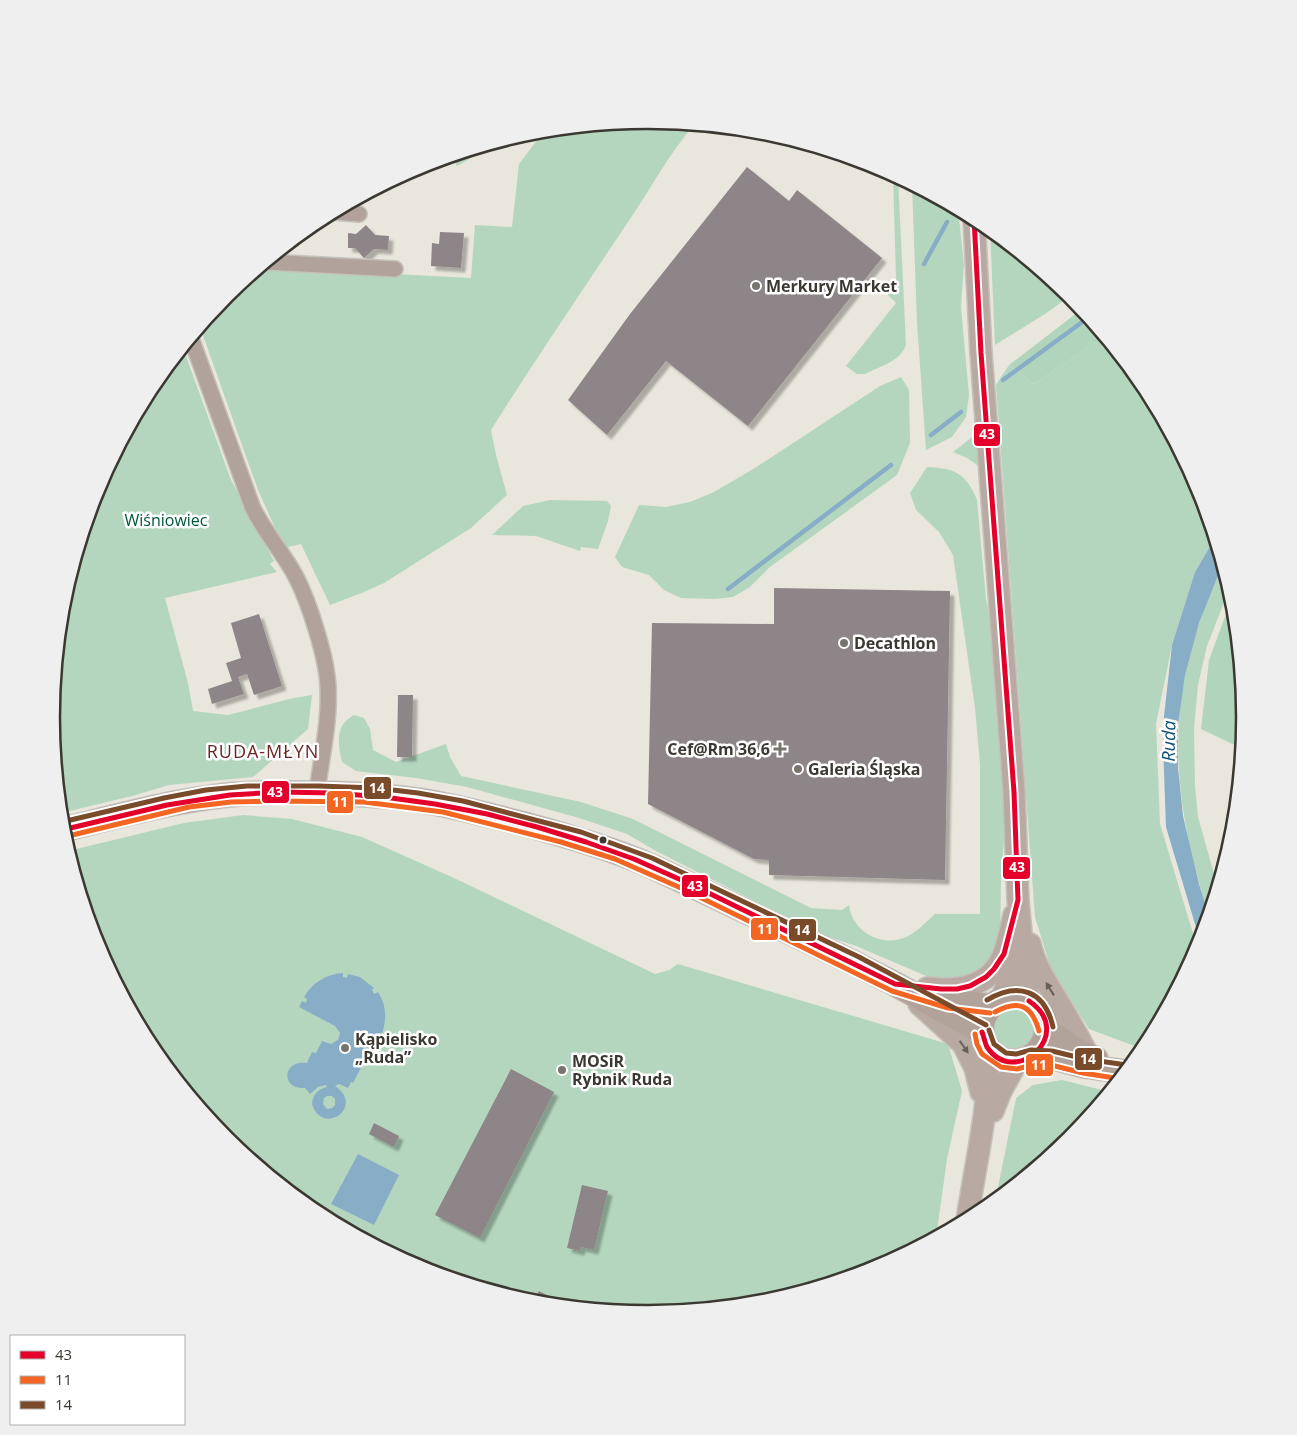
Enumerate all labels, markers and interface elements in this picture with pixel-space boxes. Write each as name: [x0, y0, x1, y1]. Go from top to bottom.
place label: Merkury Market: [766, 275, 897, 297]
marker: Merkury Market: [750, 280, 762, 292]
line badge: 43: [973, 423, 1001, 447]
text: 43: [979, 424, 995, 443]
park label: Wiśniowiec: [125, 509, 208, 531]
place label: Decathlon: [854, 632, 936, 654]
marker: Decathlon: [838, 637, 850, 649]
water label: Ruda: [1156, 720, 1180, 762]
place label: Cef@Rm 36,6: [667, 738, 770, 760]
district label: RUDA-MŁYN: [207, 739, 319, 763]
marker: Cef@Rm 36,6: [774, 743, 786, 755]
place label: Galeria Śląska: [808, 758, 920, 780]
marker: Galeria Śląska: [792, 763, 804, 775]
line badge: 14: [363, 776, 392, 800]
text: 14: [369, 778, 385, 797]
line badge: 43: [261, 780, 290, 804]
text: 43: [267, 782, 283, 801]
line badge: 11: [326, 790, 354, 814]
text: 11: [332, 792, 348, 811]
unlabelled marker: [598, 835, 608, 845]
line badge: 43: [1002, 856, 1031, 880]
text: 43: [1009, 857, 1025, 876]
line badge: 43: [681, 874, 709, 898]
text: 43: [687, 876, 703, 895]
line badge: 11: [750, 917, 779, 941]
line badge: 14: [788, 918, 817, 942]
text: 11: [757, 919, 773, 938]
text: 14: [794, 920, 810, 939]
one-way arrow: [1045, 982, 1055, 995]
place label: Kąpielisko „Ruda”: [355, 1028, 437, 1068]
one-way arrow: [959, 1040, 969, 1054]
marker: Kąpielisko „Ruda”: [339, 1042, 351, 1054]
line badge: 14: [1074, 1047, 1103, 1071]
text: 14: [1080, 1049, 1096, 1068]
place label: MOSiR Rybnik Ruda: [572, 1050, 672, 1090]
line badge: 11: [1025, 1053, 1054, 1077]
text: 11: [1031, 1055, 1047, 1074]
marker: MOSiR Rybnik Ruda: [556, 1064, 568, 1076]
legend: [10, 1335, 185, 1425]
text: 43: [55, 1344, 72, 1364]
text: 11: [55, 1369, 72, 1389]
text: 14: [55, 1394, 73, 1414]

